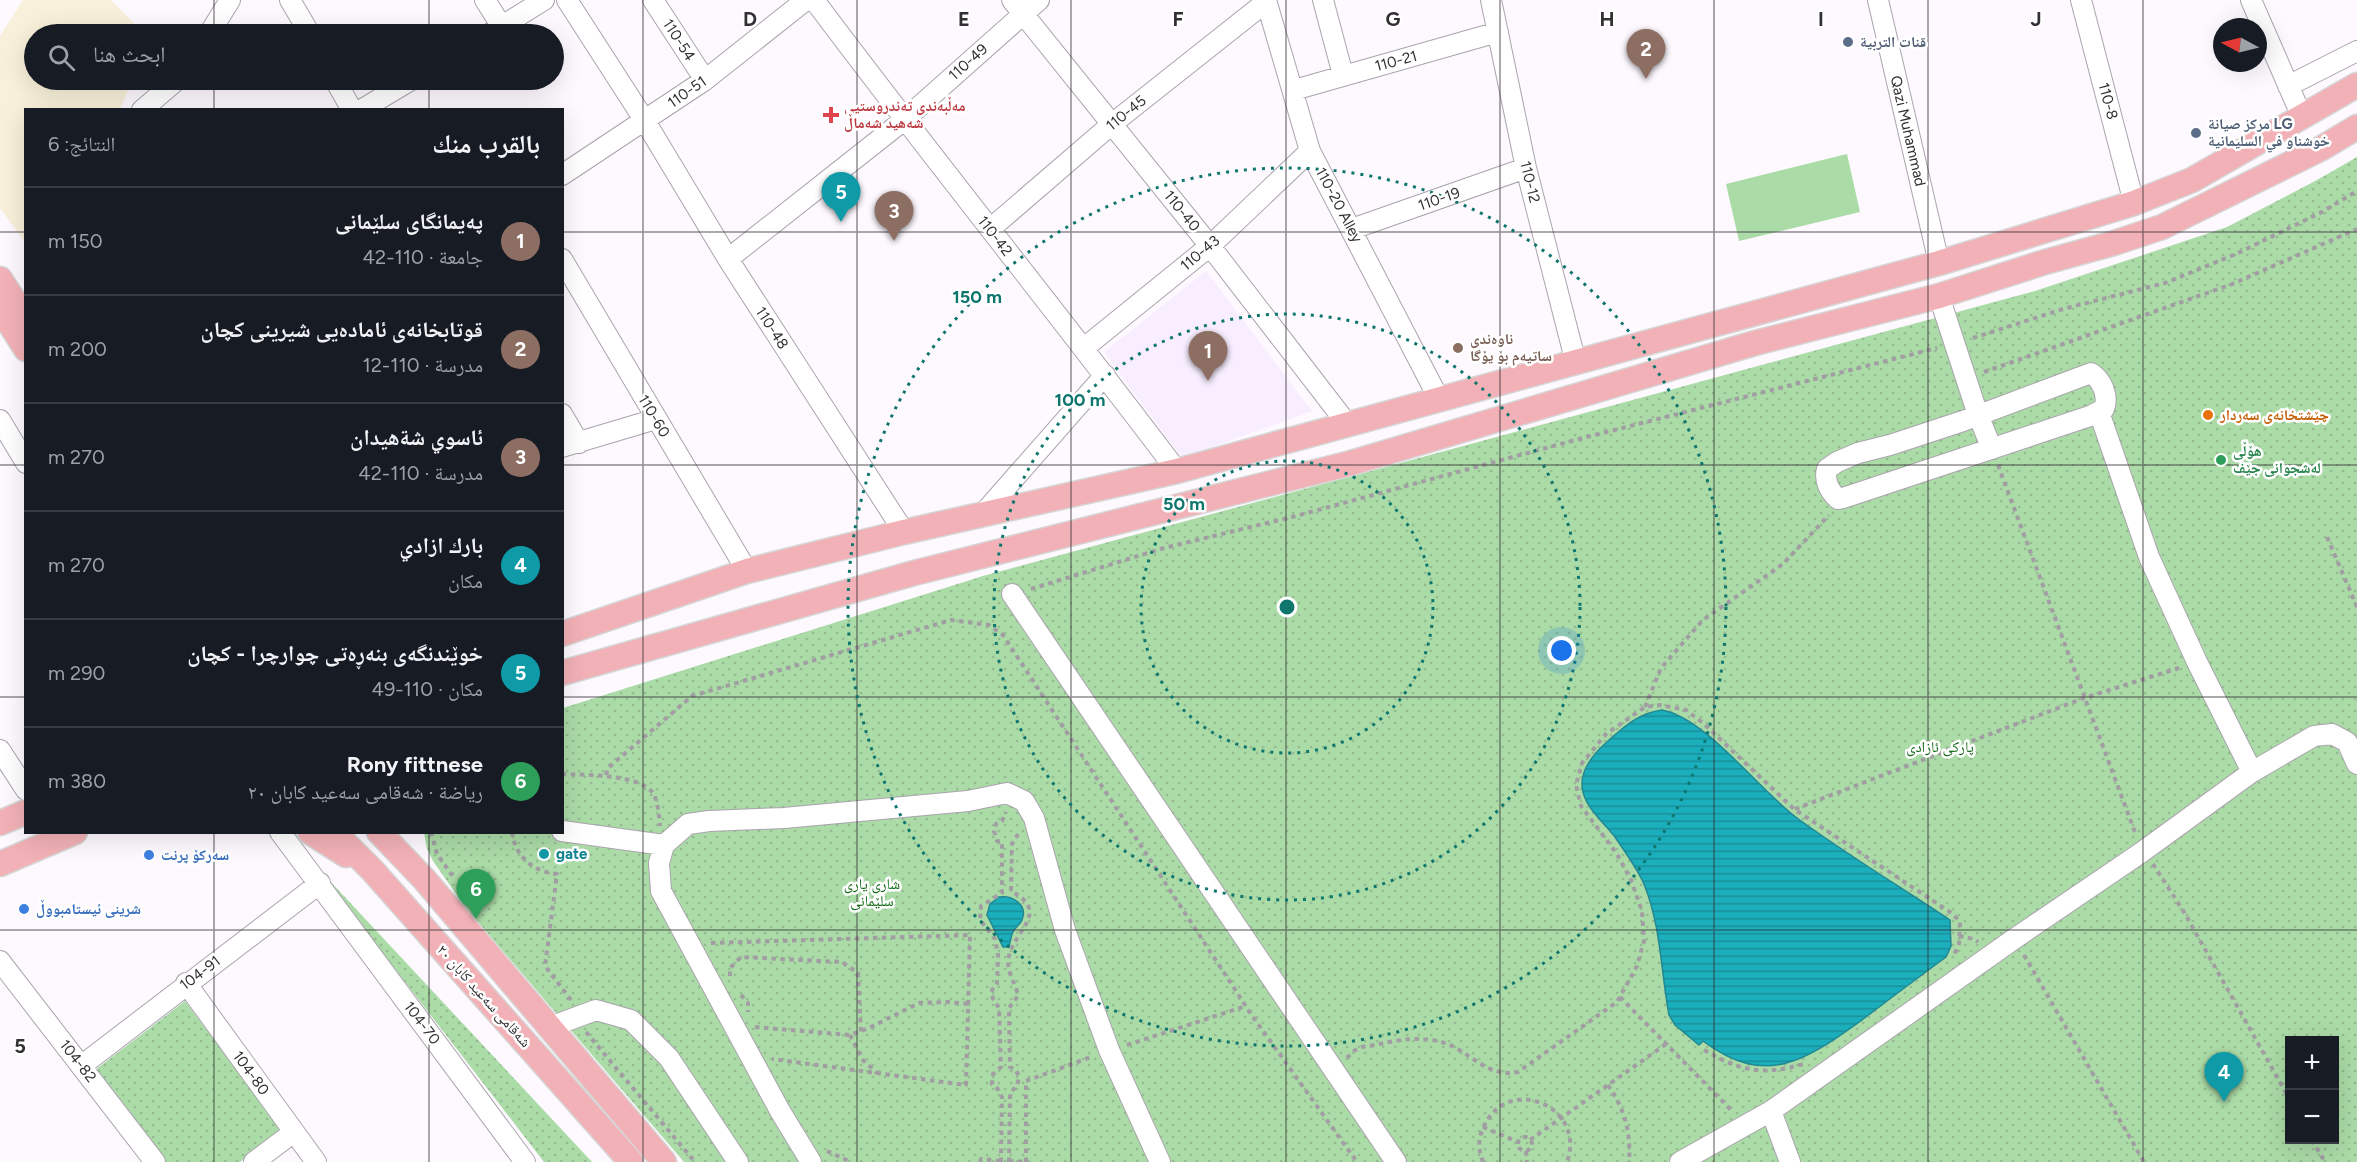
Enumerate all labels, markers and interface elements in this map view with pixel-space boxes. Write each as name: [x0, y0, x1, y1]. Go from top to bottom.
text: D: [743, 7, 757, 31]
text: E: [958, 7, 970, 31]
text: F: [1172, 7, 1184, 31]
text: G: [1386, 7, 1401, 31]
text: H: [1600, 7, 1615, 31]
text: I: [1818, 7, 1824, 31]
text: J: [2030, 7, 2042, 31]
street label: 110-54: [659, 16, 699, 64]
north arrow: [2213, 18, 2267, 72]
search box: [24, 24, 564, 90]
pin: 2: [1626, 29, 1666, 79]
place label: قنات التربیة: [1860, 33, 1926, 51]
marker: قنات التربیة: [1841, 35, 1855, 49]
street label: 110-49: [945, 40, 991, 84]
icon: search: [45, 41, 78, 74]
text: ابحث هنا: [93, 41, 166, 68]
street label: 110-21: [1373, 47, 1419, 75]
street label: 110-51: [664, 72, 710, 112]
street label: Qazi Muhammad: [1887, 74, 1929, 188]
street label: 110-8: [2094, 81, 2122, 121]
street label: 110-45: [1102, 91, 1150, 135]
place label: مەڵبەندی تەندروستیی شەهید شەماڵ: [844, 96, 966, 132]
marker: مەڵبەندی تەندروستیی شەهید شەماڵ: [822, 106, 840, 124]
place label: مركز صيانة LG خوشناو في السليمانية: [2208, 115, 2330, 153]
marker: مركز صيانة LG خوشناو في السليمانية: [2189, 126, 2203, 140]
text: بالقرب منك: [432, 128, 540, 160]
text: النتائج: 6: [48, 132, 115, 156]
street label: 110-12: [1516, 159, 1544, 205]
street label: 110-20 Alley: [1312, 164, 1366, 246]
pin: 5: [822, 172, 860, 222]
street label: 110-19: [1416, 183, 1462, 215]
street label: 110-40: [1160, 187, 1204, 235]
pin: 3: [874, 192, 914, 241]
text: پەیمانگای سلێمانی: [335, 208, 483, 235]
street label: 110-42: [974, 212, 1016, 260]
text: 150 m: [48, 229, 103, 253]
text: 1: [516, 229, 525, 253]
street label: 110-43: [1177, 231, 1223, 275]
text: جامعة · 110-42: [363, 245, 483, 269]
text: 150 m: [952, 286, 1002, 308]
street label: 110-48: [752, 303, 792, 353]
text: قوتابخانەی ئامادەیی شیرینی کچان: [200, 316, 483, 343]
place label: ناوەندی ساتیەم بۆ یۆگا: [1470, 330, 1552, 366]
pin: 1: [1188, 332, 1228, 381]
text: 200 m: [48, 337, 107, 361]
text: 2: [515, 337, 526, 361]
marker: ناوەندی ساتیەم بۆ یۆگا: [1451, 341, 1465, 355]
text: مدرسة · 110-12: [362, 353, 483, 377]
text: 100 m: [1055, 389, 1105, 411]
street label: 110-60: [634, 391, 674, 441]
place label: چێشتخانەی سەردار: [2219, 406, 2329, 424]
marker: چێشتخانەی سەردار: [2201, 408, 2215, 422]
text: ئاسوي شةهيدان: [350, 424, 483, 451]
place label: هۆڵی لەشجوانی جێف: [2233, 441, 2321, 477]
text: 270 m: [48, 445, 105, 469]
text: 3: [515, 445, 526, 469]
marker: هۆڵی لەشجوانی جێف: [2214, 453, 2228, 467]
text: مدرسة · 110-42: [358, 461, 483, 485]
text: 50 m: [1163, 493, 1205, 515]
text: بارك ازادي: [399, 532, 483, 559]
text: 270 m: [48, 553, 105, 577]
text: 4: [514, 553, 527, 577]
text: مكان: [448, 569, 483, 593]
centre of rings: [1277, 597, 1297, 617]
your location: [1547, 636, 1576, 665]
text: خوێندنگەی بنەڕەتی چوارچرا - کچان: [187, 640, 483, 667]
text: 290 m: [48, 661, 105, 685]
text: 5: [515, 661, 526, 685]
text: مكان · 110-49: [372, 677, 483, 701]
park label: پارکی ئازادی: [1906, 738, 1974, 757]
text: Rony fittnese: [347, 751, 483, 778]
text: 380 m: [48, 769, 106, 793]
text: 6: [515, 769, 526, 793]
text: رياضة · شەقامی سەعید کابان ٢٠: [248, 780, 483, 804]
place label: gate: [556, 845, 588, 863]
place label: سەرکۆ پرنت: [161, 846, 229, 864]
marker: gate: [537, 847, 551, 861]
marker: سەرکۆ پرنت: [142, 848, 156, 862]
pin: 6: [456, 870, 496, 919]
park label: شاری یاری سلێمانی: [844, 875, 900, 911]
place label: شرینی ئیستامبووڵ: [36, 899, 141, 918]
marker: شرینی ئیستامبووڵ: [17, 902, 31, 916]
street label: شەقامی سەعید کابان ٢٠: [432, 941, 535, 1052]
street label: 104-91: [176, 952, 224, 994]
street label: 104-70: [400, 998, 444, 1048]
text: 5: [14, 1034, 26, 1058]
street label: 104-82: [56, 1036, 100, 1086]
map controls: [2285, 1036, 2339, 1144]
button: +: [2285, 1036, 2339, 1090]
street label: 104-80: [229, 1047, 273, 1099]
pin: 4: [2204, 1052, 2244, 1102]
button: −: [2285, 1090, 2339, 1144]

